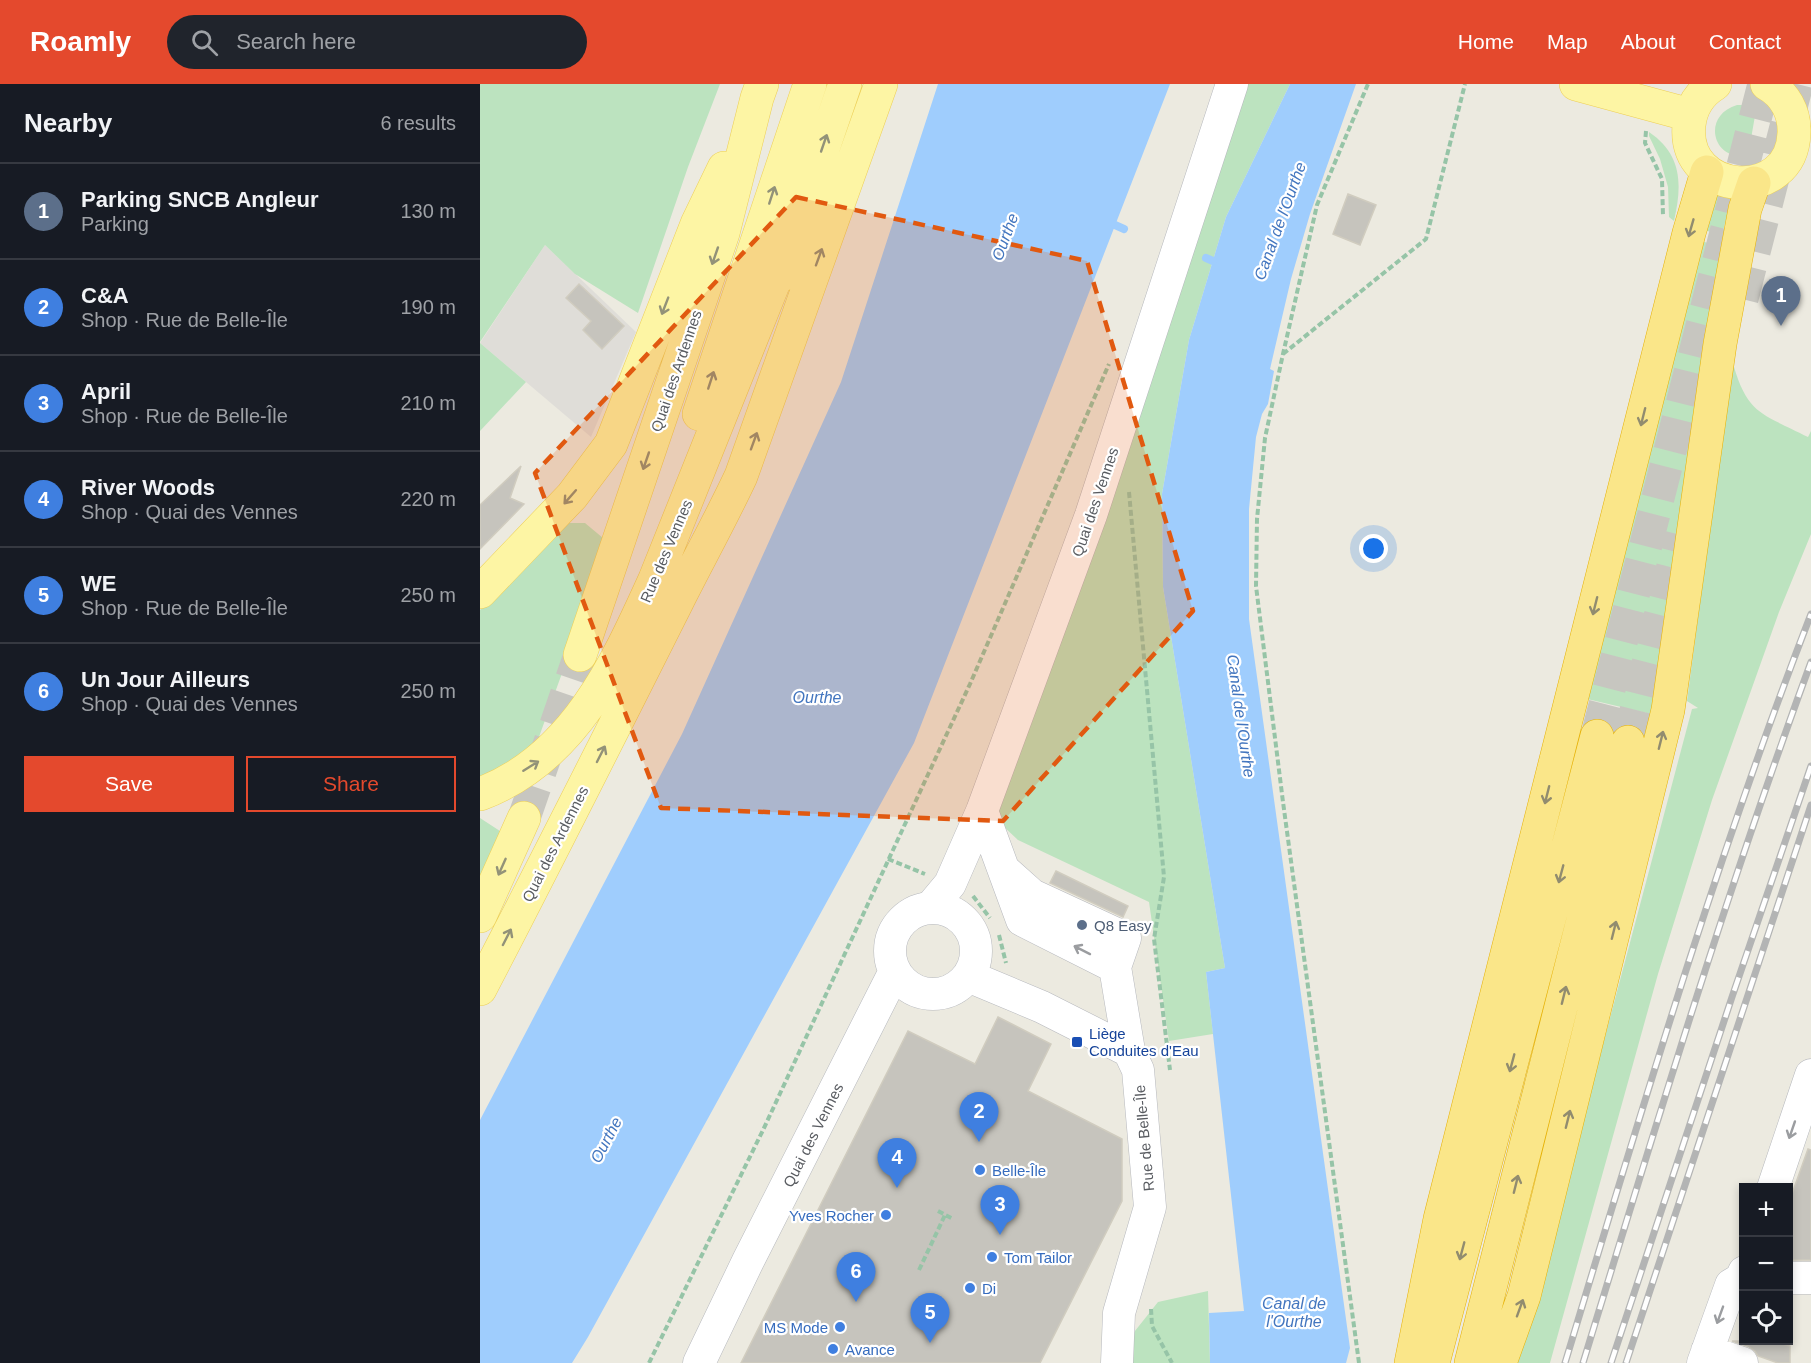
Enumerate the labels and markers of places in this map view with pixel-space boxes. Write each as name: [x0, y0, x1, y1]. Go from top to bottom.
pin: 1: [1762, 276, 1800, 326]
place label: Q8 Easy: [1094, 917, 1152, 934]
marker: Q8 Easy: [1075, 918, 1089, 932]
place label: Liège Conduites d'Eau: [1089, 1025, 1199, 1059]
marker: Liège Conduites d'Eau: [1070, 1035, 1084, 1049]
pin: 2: [960, 1092, 998, 1142]
pin: 4: [878, 1138, 916, 1188]
place label: Belle-Île: [992, 1162, 1046, 1179]
marker: Belle-Île: [973, 1163, 987, 1177]
pin: 3: [980, 1186, 1020, 1235]
place label: Yves Rocher: [789, 1207, 874, 1224]
marker: Yves Rocher: [879, 1208, 893, 1222]
place label: Tom Tailor: [1004, 1249, 1072, 1266]
marker: Tom Tailor: [985, 1250, 999, 1264]
pin: 6: [836, 1252, 875, 1302]
place label: Di: [982, 1280, 996, 1297]
marker: Di: [963, 1281, 977, 1295]
pin: 5: [910, 1294, 950, 1343]
place label: MS Mode: [764, 1319, 828, 1336]
marker: MS Mode: [833, 1320, 847, 1334]
place label: Avance: [845, 1341, 895, 1358]
marker: Avance: [826, 1342, 840, 1356]

